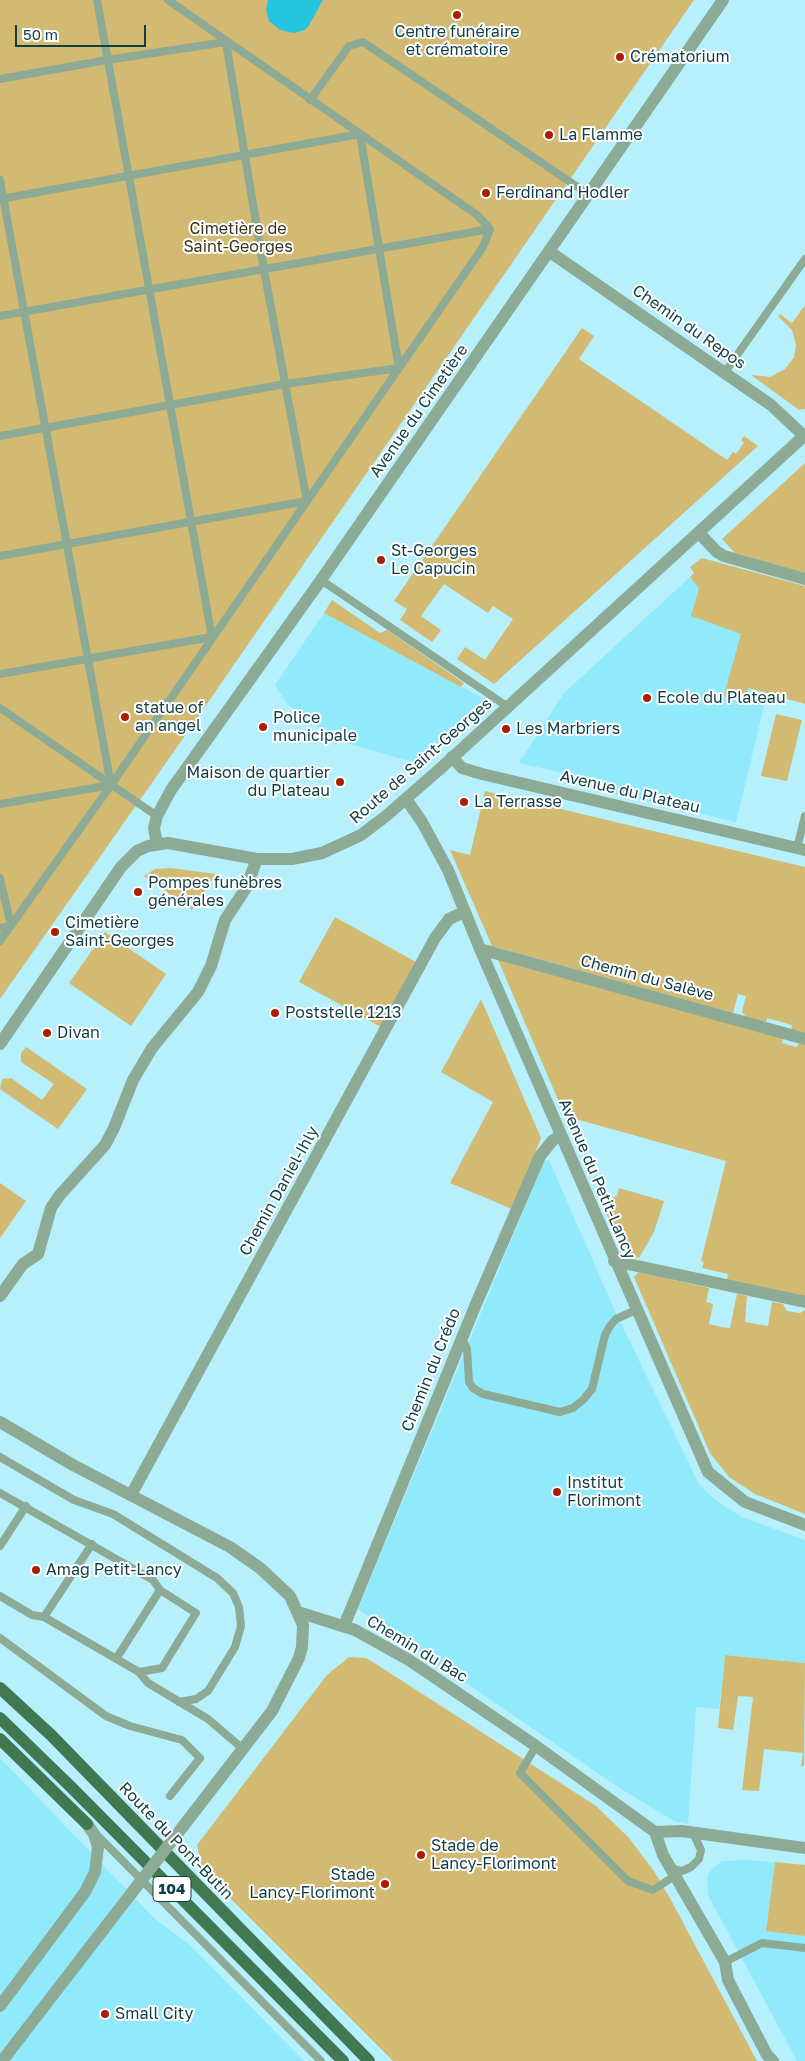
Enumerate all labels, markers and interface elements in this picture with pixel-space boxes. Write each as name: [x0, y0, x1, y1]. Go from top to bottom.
marker: Centre funéraire et crématoire: [451, 9, 463, 21]
scale bar: [18, 15, 149, 47]
place label: Centre funéraire et crématoire: [394, 22, 520, 60]
text: 50 m: [23, 25, 58, 43]
place label: Crématorium: [630, 47, 730, 67]
marker: Crématorium: [614, 51, 626, 63]
place label: La Flamme: [559, 125, 643, 145]
marker: La Flamme: [543, 129, 555, 141]
place label: Ferdinand Hodler: [496, 183, 629, 203]
marker: Ferdinand Hodler: [480, 187, 492, 199]
park label: Cimetière de Saint-Georges: [183, 219, 293, 257]
street label: Chemin du Repos: [629, 281, 749, 373]
street label: Avenue du Cimetière: [366, 341, 472, 481]
place label: St-Georges Le Capucin: [391, 541, 477, 579]
marker: St-Georges Le Capucin: [375, 554, 387, 566]
place label: Ecole du Plateau: [657, 688, 786, 708]
marker: Ecole du Plateau: [641, 692, 653, 704]
street label: Route de Saint-Georges: [346, 694, 496, 828]
place label: statue of an angel: [135, 698, 203, 736]
place label: Police municipale: [273, 708, 357, 746]
marker: statue of an angel: [119, 711, 131, 723]
place label: Les Marbriers: [516, 719, 620, 739]
marker: Police municipale: [257, 721, 269, 733]
marker: Les Marbriers: [500, 723, 512, 735]
place label: Maison de quartier du Plateau: [187, 763, 330, 801]
street label: Avenue du Plateau: [558, 767, 702, 817]
marker: Maison de quartier du Plateau: [334, 776, 346, 788]
place label: La Terrasse: [474, 792, 562, 812]
marker: La Terrasse: [458, 796, 470, 808]
place label: Pompes funèbres générales: [148, 873, 282, 911]
marker: Pompes funèbres générales: [132, 886, 144, 898]
place label: Cimetière Saint-Georges: [65, 913, 174, 951]
marker: Cimetière Saint-Georges: [49, 926, 61, 938]
street label: Chemin du Salève: [578, 951, 716, 1005]
place label: Poststelle 1213: [285, 1003, 401, 1023]
marker: Poststelle 1213: [269, 1007, 281, 1019]
place label: Divan: [57, 1023, 100, 1043]
marker: Divan: [41, 1027, 53, 1039]
street label: Avenue du Petit-Lancy: [555, 1096, 639, 1262]
street label: Chemin Daniel-Ihly: [235, 1123, 323, 1259]
street label: Chemin du Crédo: [397, 1305, 465, 1435]
place label: Institut Florimont: [567, 1473, 641, 1511]
marker: Institut Florimont: [551, 1486, 563, 1498]
place label: Amag Petit-Lancy: [46, 1560, 182, 1580]
marker: Amag Petit-Lancy: [30, 1564, 42, 1576]
street label: Chemin du Bac: [363, 1611, 471, 1687]
street label: Route du Pont-Butin: [115, 1778, 237, 1904]
place label: Stade de Lancy-Florimont: [431, 1836, 557, 1874]
marker: Stade de Lancy-Florimont: [415, 1849, 427, 1861]
place label: Stade Lancy-Florimont: [249, 1865, 375, 1903]
road number: 104: [153, 1876, 191, 1902]
marker: Stade Lancy-Florimont: [379, 1878, 391, 1890]
place label: Small City: [115, 2004, 194, 2024]
marker: Small City: [99, 2008, 111, 2020]

